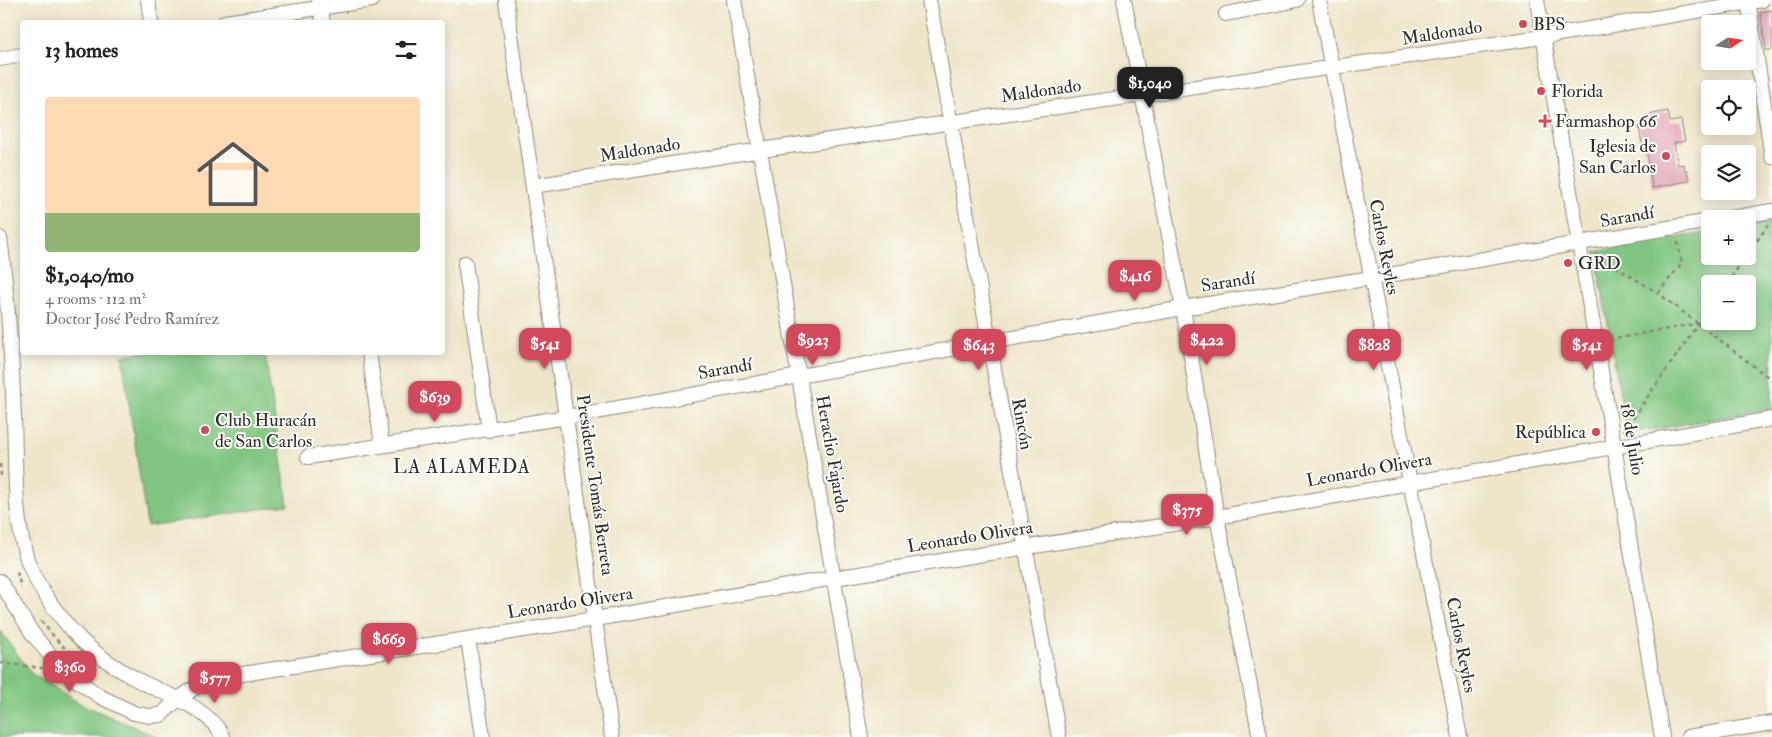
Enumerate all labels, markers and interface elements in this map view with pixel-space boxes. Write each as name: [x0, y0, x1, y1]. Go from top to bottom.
place label: BPS: [1533, 13, 1565, 36]
street label: Maldonado: [1400, 15, 1484, 51]
north arrow: [1701, 15, 1756, 70]
map controls: [1701, 15, 1756, 330]
marker: BPS: [1517, 18, 1529, 30]
icon: filters: [392, 36, 420, 64]
text: 13 homes: [45, 37, 118, 64]
pin: $1,040: [1109, 66, 1191, 109]
text: $1,040: [1128, 73, 1172, 93]
street label: Maldonado: [999, 74, 1083, 108]
place label: Florida: [1551, 80, 1604, 103]
button: locate: [1701, 80, 1756, 135]
marker: Florida: [1535, 85, 1547, 97]
place label: Farmashop 66: [1555, 110, 1657, 133]
marker: Farmashop 66: [1539, 115, 1551, 127]
icon: home: [188, 129, 278, 219]
street label: Maldonado: [598, 132, 682, 168]
place label: Iglesia de San Carlos: [1579, 135, 1656, 179]
button: layers: [1701, 145, 1756, 200]
marker: Iglesia de San Carlos: [1660, 150, 1672, 162]
street label: Carlos Reyles: [1363, 197, 1405, 297]
street label: Sarandí: [1598, 201, 1657, 233]
button: +: [1701, 210, 1756, 265]
place label: GRD: [1578, 252, 1621, 275]
marker: GRD: [1562, 257, 1574, 269]
pin: $416: [1105, 260, 1165, 302]
text: $1,040/mo: [45, 262, 134, 289]
text: $416: [1119, 266, 1151, 286]
street label: Sarandí: [1199, 266, 1258, 298]
button: −: [1701, 275, 1756, 330]
text: 4 rooms · 112 m²: [45, 289, 146, 309]
text: Doctor José Pedro Ramírez: [45, 309, 219, 329]
pin: $923: [783, 324, 843, 366]
pin: $422: [1177, 324, 1237, 366]
pin: $541: [515, 328, 575, 370]
pin: $643: [949, 328, 1009, 371]
pin: $828: [1344, 328, 1404, 371]
pin: $541: [1557, 328, 1617, 371]
text: $923: [797, 330, 829, 350]
text: $422: [1190, 330, 1224, 350]
text: $541: [530, 334, 560, 354]
text: $643: [963, 335, 995, 355]
text: $828: [1358, 335, 1390, 355]
text: $541: [1572, 335, 1602, 355]
street label: Sarandí: [696, 353, 755, 385]
pin: $639: [405, 380, 465, 423]
text: $639: [419, 387, 451, 407]
street label: Presidente Tomás Berreta: [571, 393, 619, 578]
street label: Heraclio Fajardo: [810, 393, 854, 515]
street label: Rincón: [1006, 396, 1038, 452]
street label: 18 de Julio: [1615, 401, 1649, 477]
place label: Club Huracán de San Carlos: [215, 409, 317, 453]
place label: República: [1515, 421, 1587, 444]
marker: Club Huracán de San Carlos: [199, 424, 211, 436]
marker: República: [1590, 426, 1602, 438]
street label: Leonardo Olivera: [1304, 448, 1434, 492]
district label: LA ALAMEDA: [393, 455, 531, 479]
pin: $375: [1157, 494, 1217, 536]
text: $375: [1172, 500, 1202, 520]
street label: Leonardo Olivera: [906, 516, 1035, 558]
street label: Leonardo Olivera: [506, 582, 635, 624]
street label: Carlos Reyles: [1440, 595, 1482, 695]
pin: $669: [359, 622, 419, 665]
text: $669: [372, 629, 406, 649]
pin: $360: [40, 650, 100, 693]
text: $360: [54, 657, 86, 677]
pin: $577: [185, 662, 245, 704]
text: $577: [200, 668, 230, 688]

